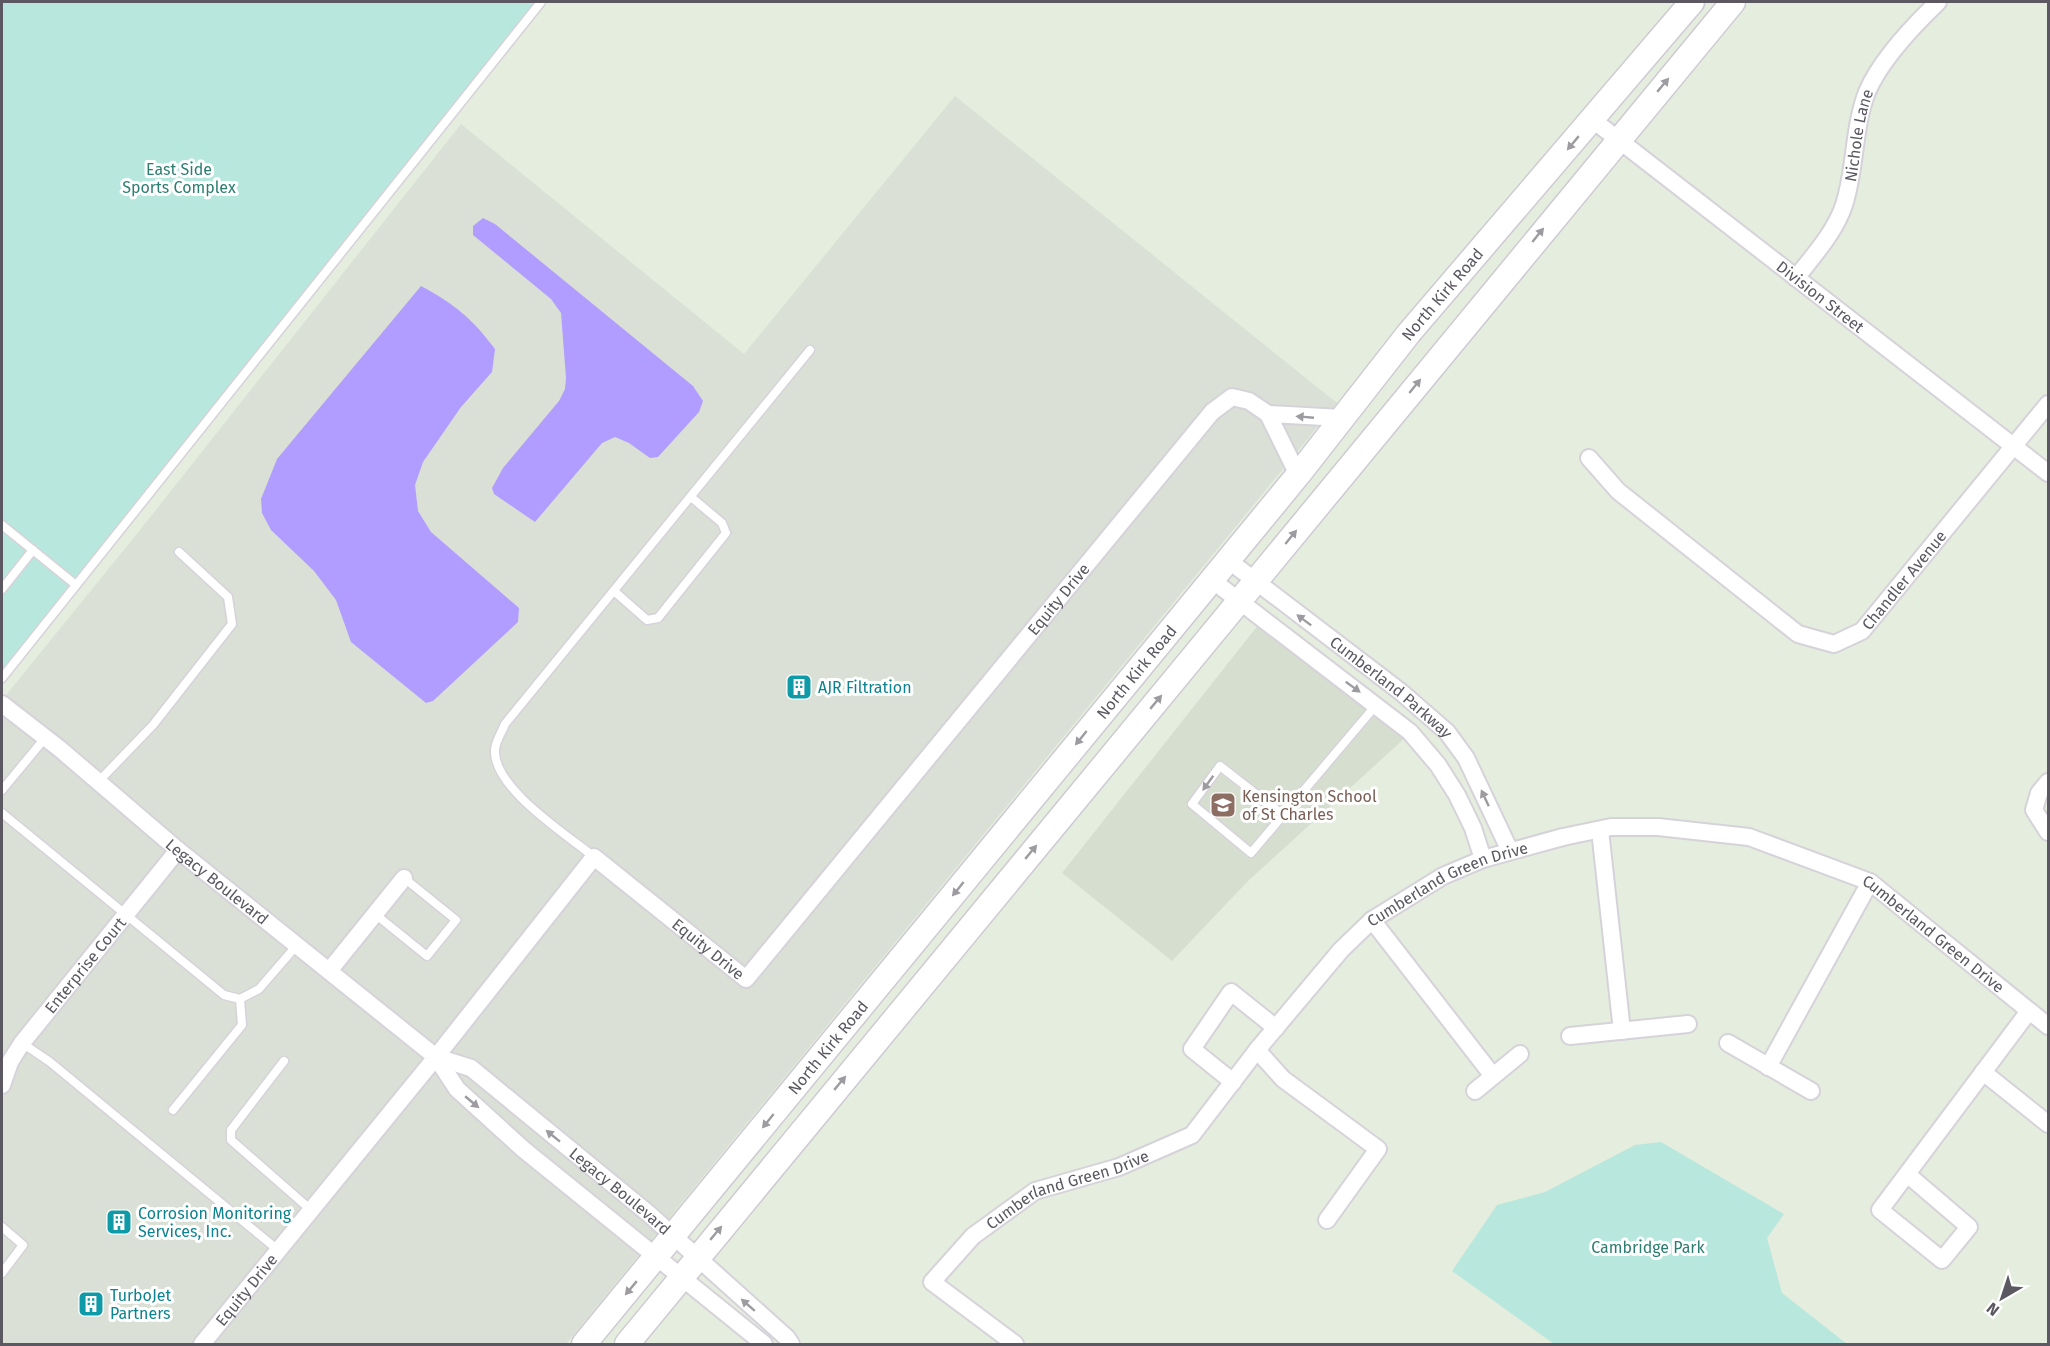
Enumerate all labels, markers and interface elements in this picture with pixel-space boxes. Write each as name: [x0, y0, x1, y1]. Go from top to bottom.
one-way arrow: [1656, 78, 1669, 93]
street label: Nichole Lane: [1841, 86, 1877, 183]
one-way arrow: [1567, 135, 1580, 151]
park label: East Side Sports Complex: [122, 160, 236, 197]
one-way arrow: [1532, 227, 1545, 243]
street label: North Kirk Road: [1397, 244, 1487, 344]
street label: Division Street: [1773, 257, 1868, 337]
one-way arrow: [1408, 378, 1421, 394]
one-way arrow: [1295, 412, 1314, 422]
street label: Chandler Avenue: [1858, 526, 1950, 634]
one-way arrow: [1284, 530, 1297, 545]
street label: Equity Drive: [1023, 559, 1093, 639]
one-way arrow: [1297, 614, 1313, 626]
street label: North Kirk Road: [1092, 621, 1180, 722]
street label: Cumberland Parkway: [1326, 632, 1457, 741]
building icon: AJR Filtration: [784, 672, 814, 702]
place label: AJR Filtration: [818, 678, 912, 697]
one-way arrow: [1345, 680, 1360, 692]
one-way arrow: [1149, 694, 1162, 710]
one-way arrow: [1076, 731, 1088, 746]
one-way arrow: [1202, 776, 1214, 791]
place label: Kensington School of St Charles: [1242, 787, 1377, 824]
school or university icon: Kensington School of St Charles: [1208, 790, 1238, 820]
one-way arrow: [1481, 790, 1490, 807]
street label: Legacy Boulevard: [162, 834, 272, 928]
street label: Cumberland Green Drive: [1363, 838, 1530, 930]
one-way arrow: [1025, 844, 1038, 860]
street label: Cumberland Green Drive: [1860, 871, 2008, 997]
one-way arrow: [951, 881, 964, 897]
street label: Enterprise Court: [40, 913, 130, 1017]
street label: Equity Drive: [669, 914, 748, 984]
street label: North Kirk Road: [784, 997, 872, 1098]
one-way arrow: [833, 1076, 846, 1091]
one-way arrow: [464, 1095, 480, 1108]
one-way arrow: [761, 1113, 774, 1129]
one-way arrow: [546, 1130, 561, 1143]
street label: Legacy Boulevard: [566, 1143, 675, 1239]
street label: Cumberland Green Drive: [982, 1146, 1152, 1233]
place label: Corrosion Monitoring Services, Inc.: [138, 1204, 292, 1241]
building icon: Corrosion Monitoring Services, Inc.: [104, 1207, 134, 1237]
one-way arrow: [709, 1225, 722, 1241]
park label: Cambridge Park: [1591, 1238, 1706, 1257]
street label: Equity Drive: [211, 1250, 281, 1329]
north arrow: [1972, 1268, 2032, 1328]
one-way arrow: [624, 1280, 637, 1296]
place label: TurboJet Partners: [110, 1286, 172, 1323]
building icon: TurboJet Partners: [76, 1289, 106, 1319]
one-way arrow: [741, 1298, 756, 1311]
text: N: [1983, 1299, 2003, 1320]

